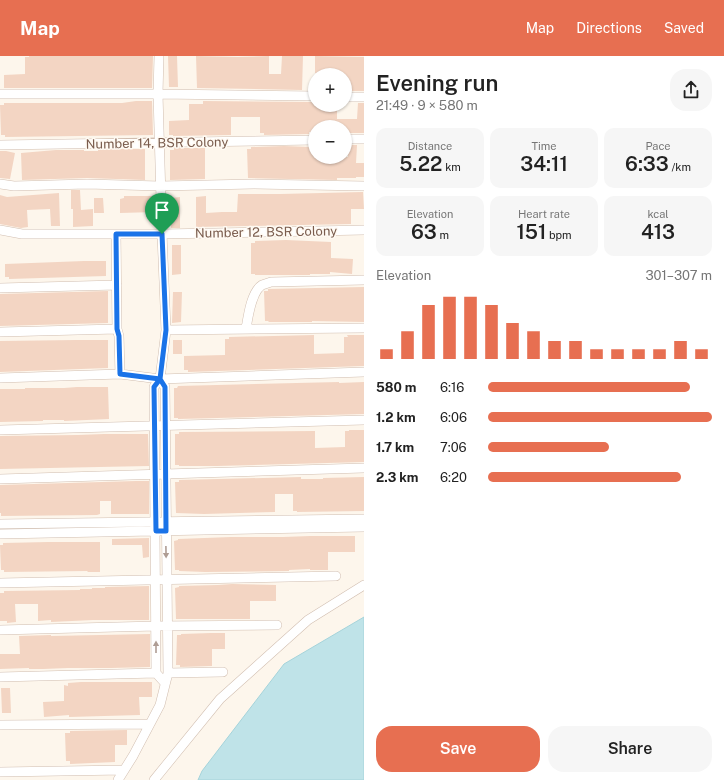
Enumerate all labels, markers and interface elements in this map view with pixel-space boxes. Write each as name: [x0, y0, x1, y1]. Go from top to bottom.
text: Map: [20, 17, 60, 39]
text: Map: [526, 20, 554, 36]
text: Directions: [576, 20, 642, 36]
text: Saved: [664, 20, 704, 36]
map controls: [308, 68, 352, 164]
button: +: [308, 68, 352, 112]
button: share: [670, 69, 712, 111]
text: Evening run: [376, 70, 498, 96]
text: 21:49 · 9 × 580 m: [376, 98, 478, 113]
button: −: [308, 120, 352, 164]
street label: Number 14, BSR Colony: [86, 134, 228, 152]
text: Distance: [408, 140, 452, 152]
text: Time: [531, 140, 557, 152]
text: Pace: [645, 140, 671, 152]
text: 5.22: [399, 152, 442, 176]
text: 34:11: [520, 152, 568, 176]
text: 6:33: [625, 152, 669, 176]
text: km: [442, 161, 461, 173]
text: /km: [669, 161, 691, 173]
pin: [145, 193, 179, 234]
icon: arrive: [151, 199, 173, 221]
text: Elevation: [407, 208, 453, 220]
text: Heart rate: [518, 208, 570, 220]
text: kcal: [647, 208, 669, 220]
text: 63: [411, 220, 437, 244]
text: 151: [516, 220, 546, 244]
text: 413: [641, 220, 675, 244]
street label: Number 12, BSR Colony: [195, 223, 337, 241]
text: m: [437, 229, 449, 241]
text: bpm: [546, 229, 572, 241]
text: Elevation: [376, 268, 431, 283]
text: 301–307 m: [645, 268, 712, 283]
text: 580 m: [376, 380, 416, 395]
text: 6:16: [440, 380, 464, 395]
text: 1.2 km: [376, 410, 416, 425]
text: 6:06: [440, 410, 467, 425]
text: 1.7 km: [376, 440, 414, 455]
text: 7:06: [440, 440, 467, 455]
text: 2.3 km: [376, 470, 419, 485]
text: 6:20: [440, 470, 467, 485]
one-way arrow: [163, 546, 169, 559]
one-way arrow: [153, 640, 159, 653]
button: Save: [376, 726, 540, 772]
button: Share: [548, 726, 712, 772]

